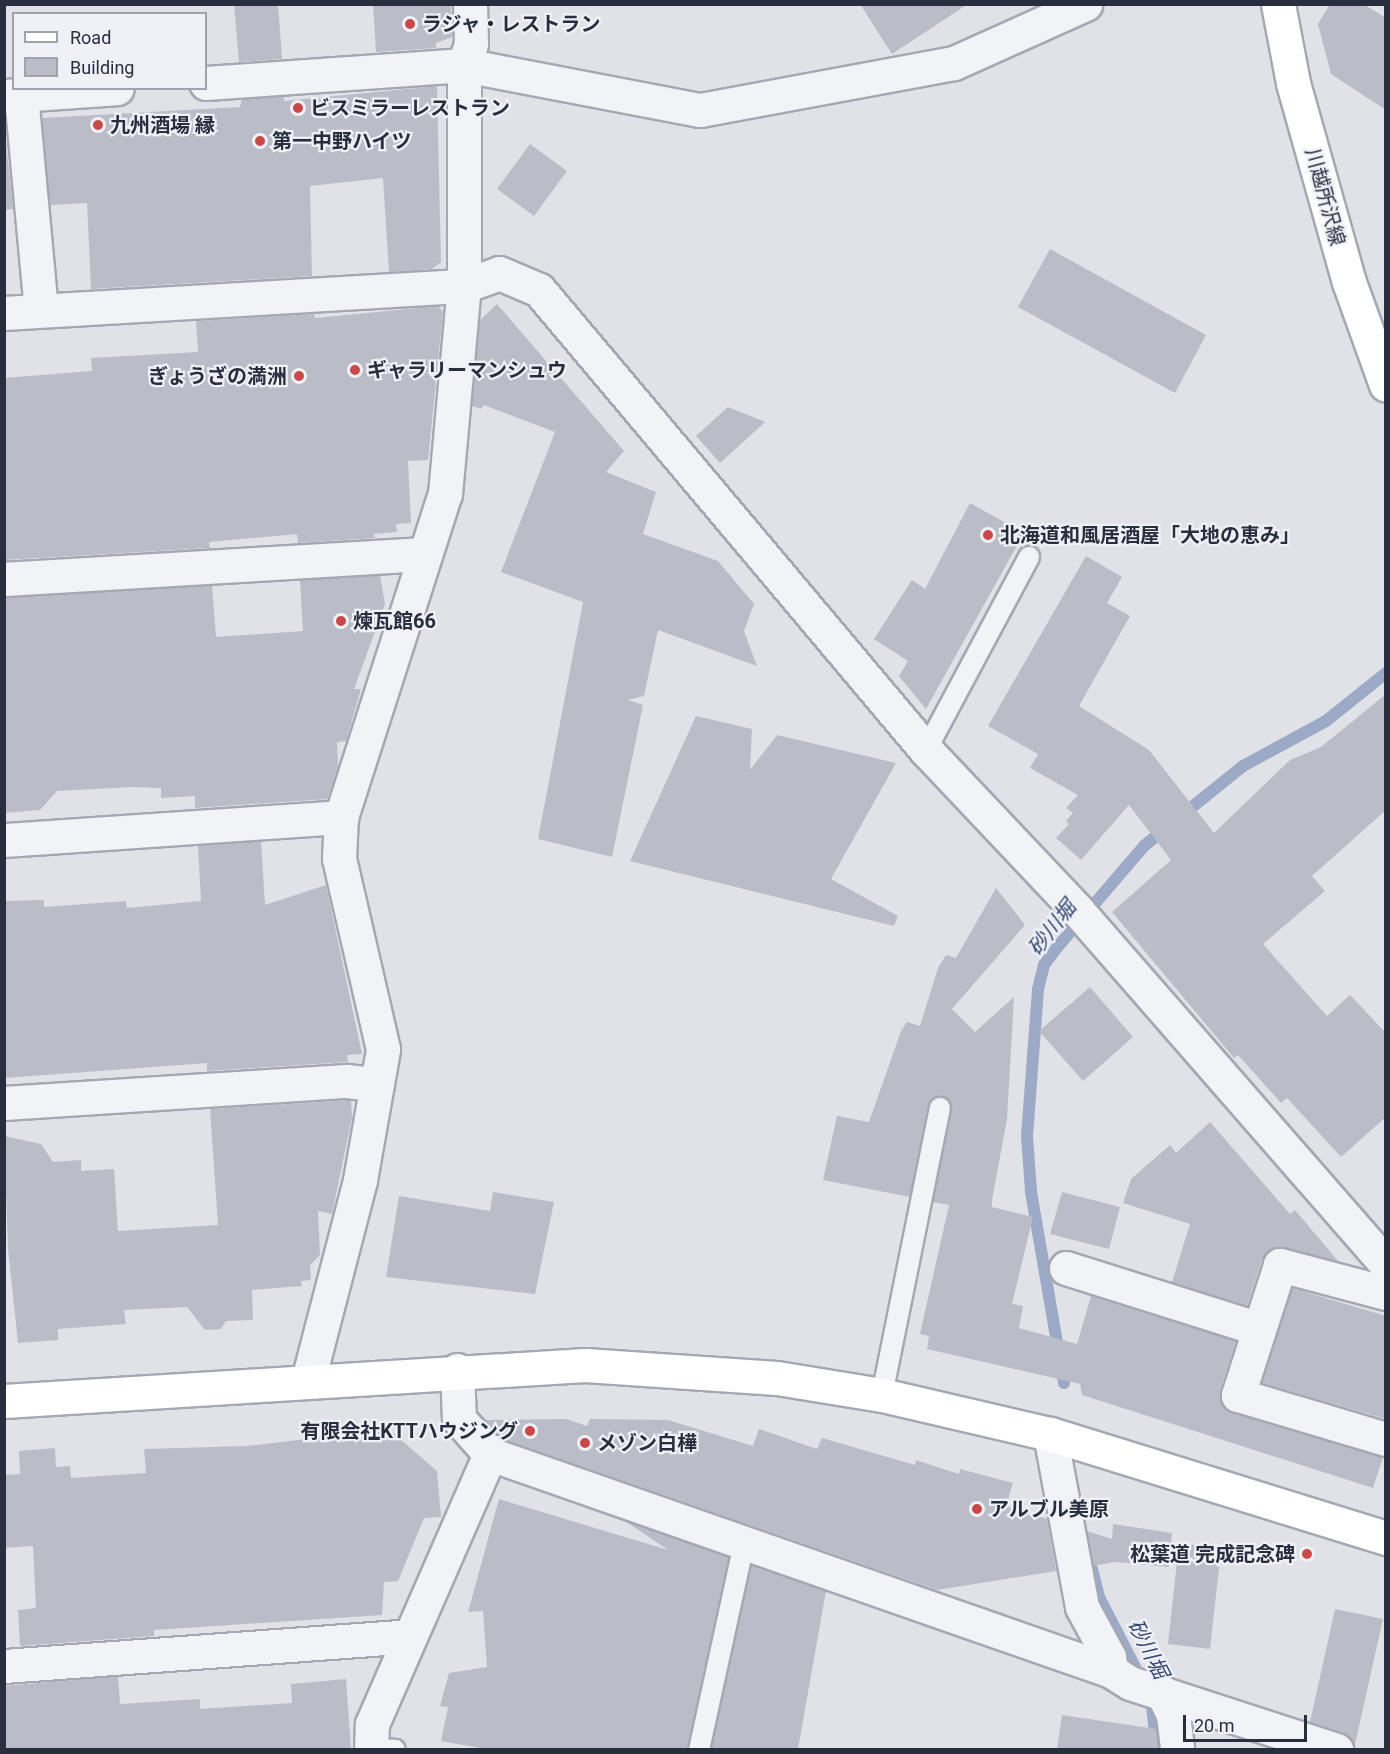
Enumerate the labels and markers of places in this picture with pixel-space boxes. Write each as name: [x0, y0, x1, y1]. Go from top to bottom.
place label: ラジャ・レストラン: [422, 12, 602, 36]
marker: ラジャ・レストラン: [403, 17, 417, 31]
place label: ビスミラーレストラン: [310, 96, 510, 120]
marker: ビスミラーレストラン: [291, 101, 305, 115]
place label: 九州酒場 縁: [110, 113, 215, 137]
marker: 九州酒場 縁: [91, 118, 105, 132]
place label: 第一中野ハイツ: [272, 129, 412, 153]
marker: 第一中野ハイツ: [253, 134, 267, 148]
place label: ギャラリーマンシュウ: [367, 358, 567, 382]
marker: ギャラリーマンシュウ: [348, 363, 362, 377]
place label: ぎょうざの満洲: [147, 364, 287, 388]
marker: ぎょうざの満洲: [292, 369, 306, 383]
place label: 北海道和風居酒屋「大地の恵み」: [1000, 523, 1300, 547]
marker: 北海道和風居酒屋「大地の恵み」: [981, 528, 995, 542]
place label: 煉瓦館66: [353, 609, 436, 633]
marker: 煉瓦館66: [334, 614, 348, 628]
place label: 有限会社KTTハウジング: [300, 1419, 518, 1443]
marker: 有限会社KTTハウジング: [523, 1424, 537, 1438]
place label: メゾン白樺: [597, 1431, 697, 1455]
marker: メゾン白樺: [578, 1436, 592, 1450]
place label: アルブル美原: [989, 1497, 1109, 1521]
marker: アルブル美原: [970, 1502, 984, 1516]
place label: 松葉道 完成記念碑: [1130, 1542, 1295, 1566]
marker: 松葉道 完成記念碑: [1300, 1547, 1314, 1561]

